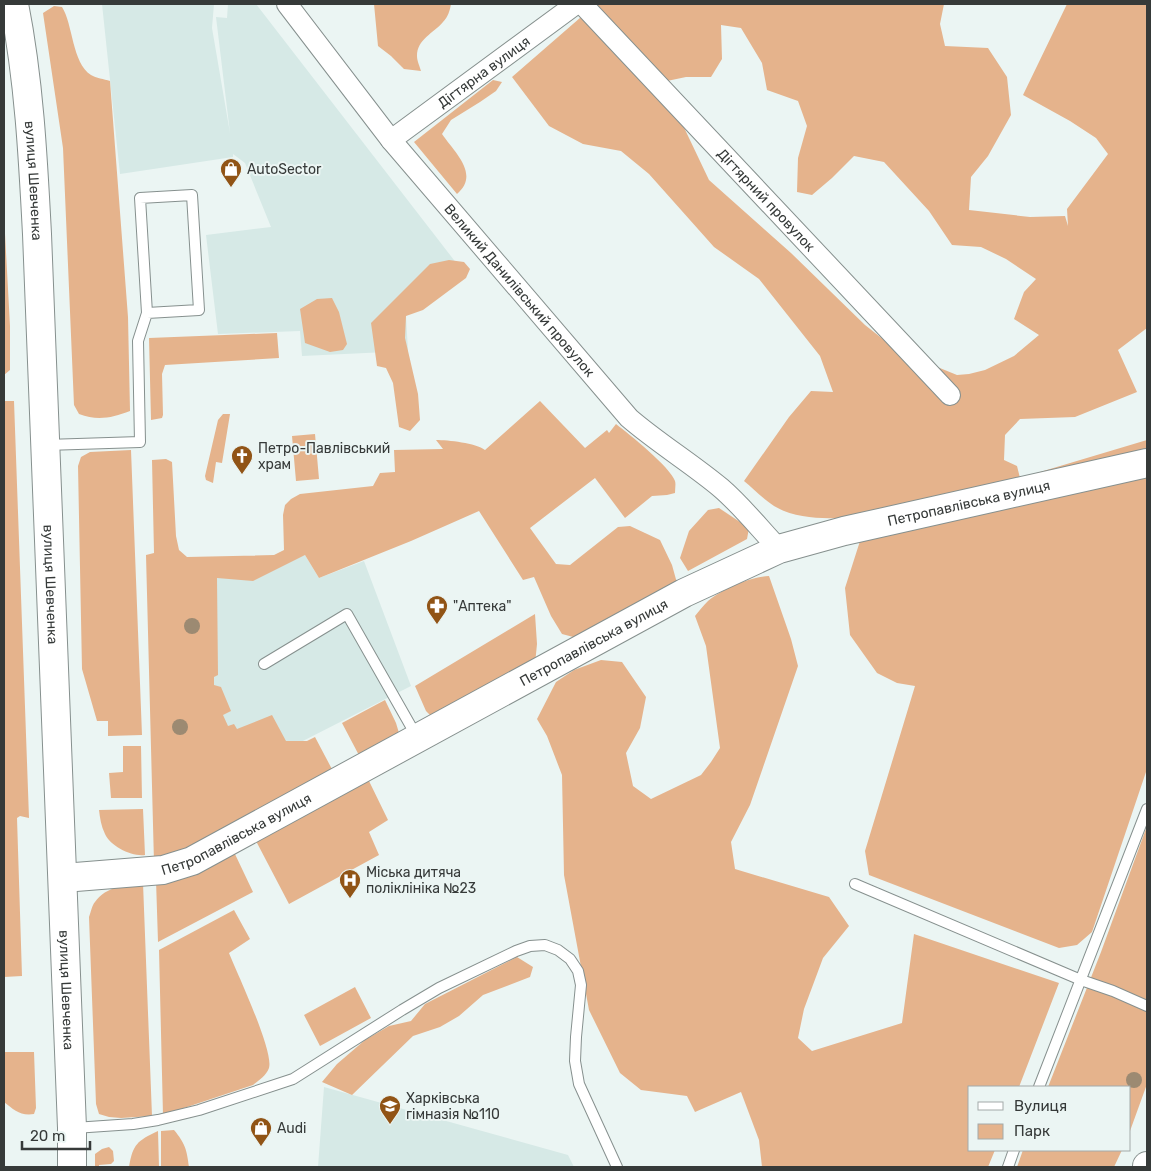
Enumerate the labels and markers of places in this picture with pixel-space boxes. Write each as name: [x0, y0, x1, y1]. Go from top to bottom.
shop icon: AutoSector: [219, 157, 243, 188]
place label: AutoSector: [247, 161, 322, 178]
place label: Петро-Павлівський храм: [258, 440, 390, 473]
church icon: Петро-Павлівський храм: [230, 444, 254, 475]
pharmacy icon: "Аптека": [425, 594, 449, 625]
place label: "Аптека": [453, 598, 511, 615]
place label: Міська дитяча поліклініка №23: [366, 864, 476, 897]
hospital icon: Міська дитяча поліклініка №23: [338, 868, 362, 899]
place label: Харківська гімназія №110: [406, 1090, 500, 1123]
school or university icon: Харківська гімназія №110: [378, 1094, 402, 1125]
shop icon: Audi: [249, 1116, 273, 1147]
place label: Audi: [277, 1120, 306, 1137]

